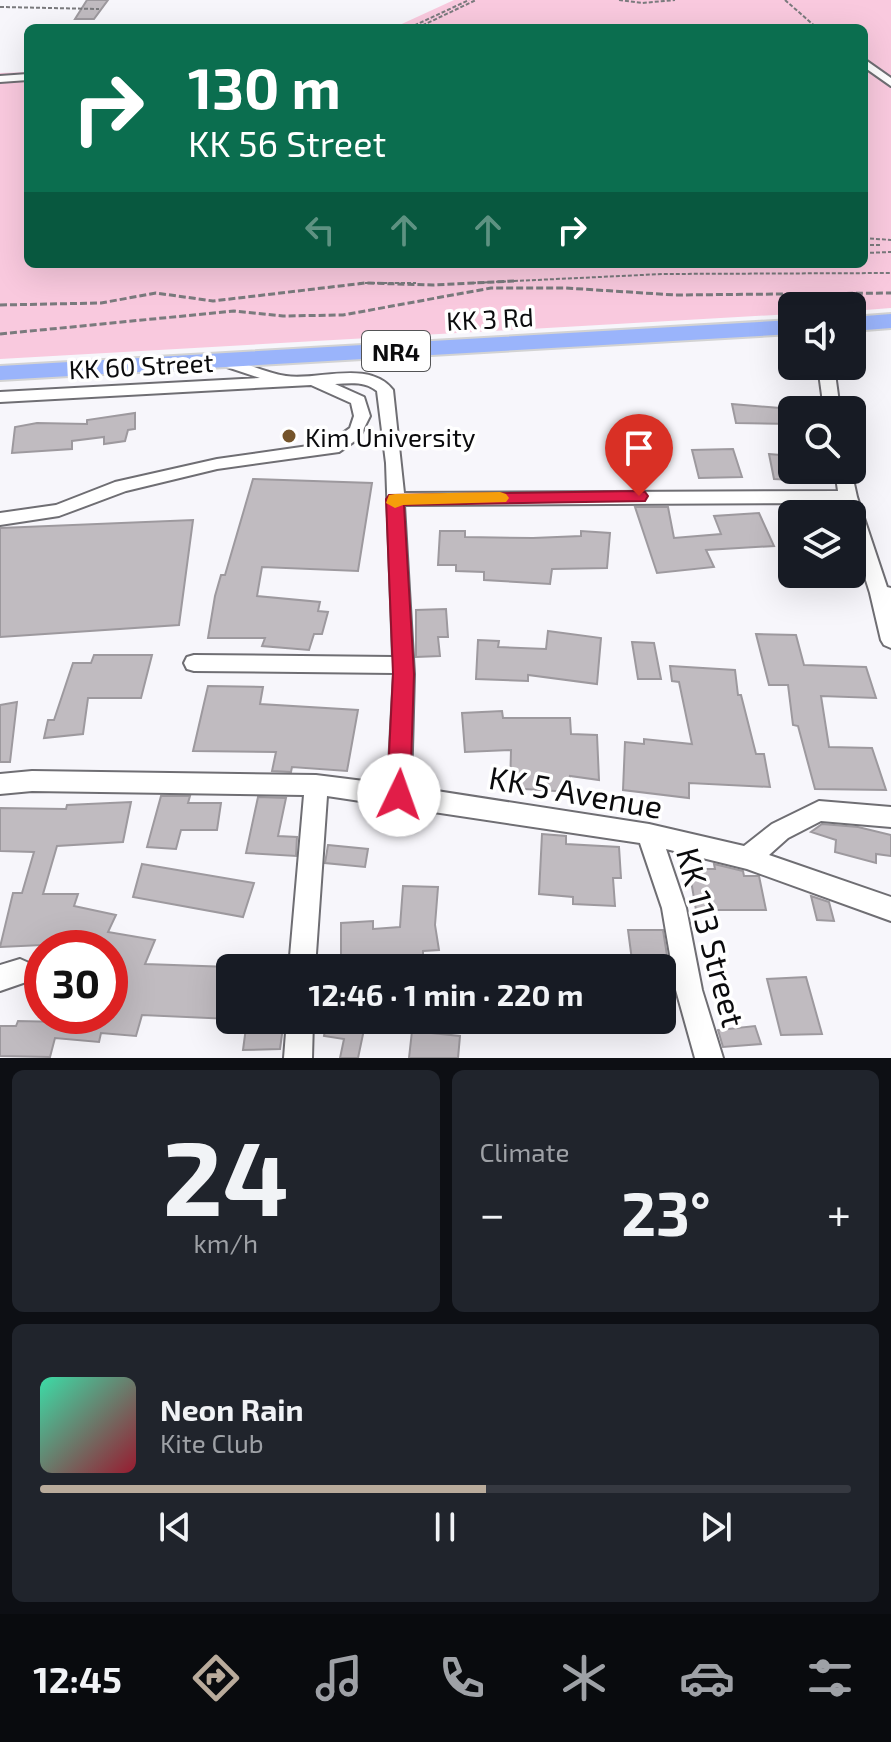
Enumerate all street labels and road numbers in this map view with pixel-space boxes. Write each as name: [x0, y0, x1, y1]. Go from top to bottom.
street label: KK 3 Rd: [445, 300, 535, 336]
road number: NR4: [362, 331, 430, 371]
street label: KK 60 Street: [68, 346, 214, 384]
street label: KK 5 Avenue: [486, 757, 666, 825]
street label: KK 113 Street: [670, 843, 754, 1031]

